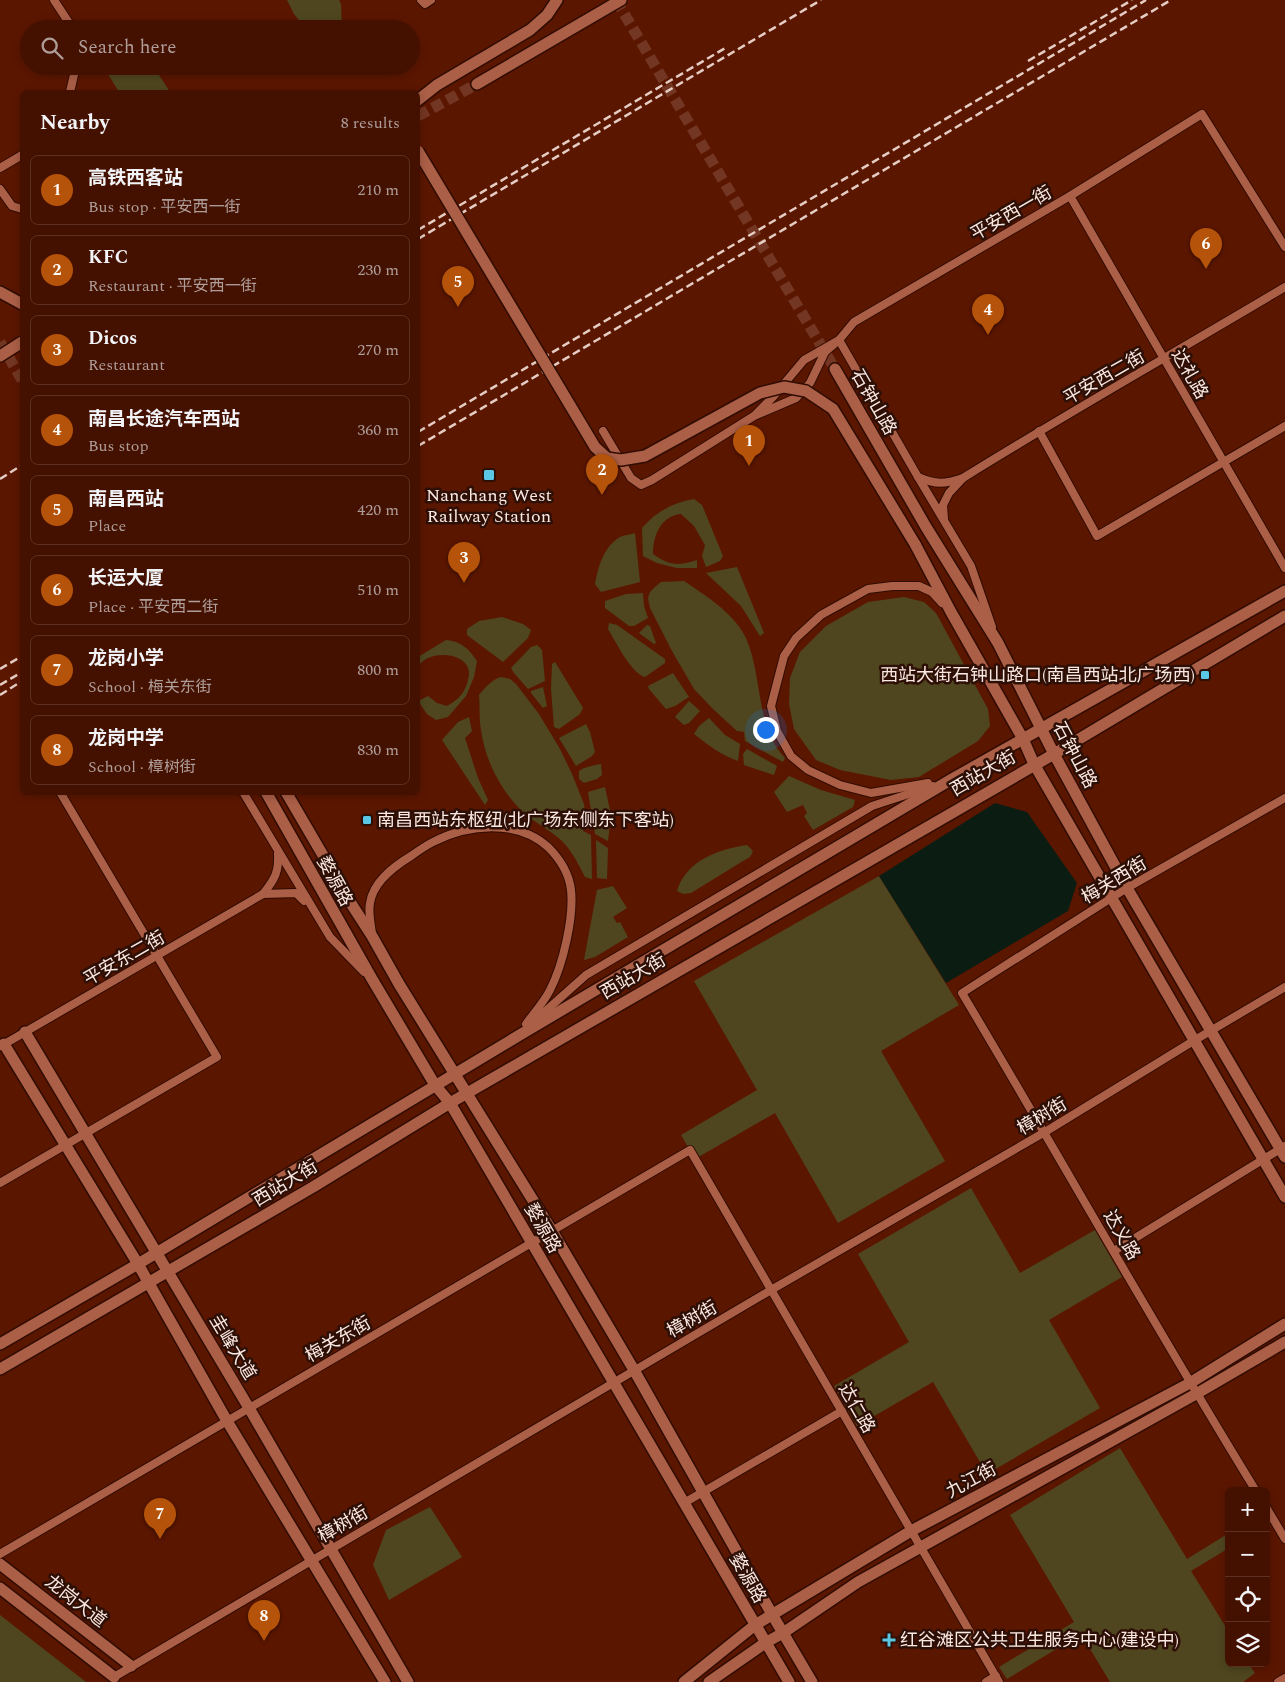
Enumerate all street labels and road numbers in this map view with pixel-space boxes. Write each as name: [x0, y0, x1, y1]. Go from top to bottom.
street label: 平安西一街: [966, 179, 1057, 248]
street label: 平安西二街: [1059, 343, 1150, 412]
street label: 达礼路: [1164, 344, 1215, 404]
street label: 石钟山路: [844, 364, 903, 440]
street label: 石钟山路: [1046, 717, 1103, 793]
street label: 西站大街: [945, 744, 1021, 803]
street label: 梅关西街: [1076, 850, 1152, 911]
street label: 婺源路: [310, 851, 359, 911]
street label: 平安东二街: [79, 924, 170, 993]
street label: 西站大街: [595, 947, 671, 1006]
street label: 樟树街: [1012, 1091, 1072, 1142]
street label: 西站大街: [247, 1153, 323, 1214]
street label: 婺源路: [517, 1198, 568, 1258]
street label: 达义路: [1096, 1205, 1147, 1265]
street label: 樟树街: [662, 1294, 722, 1345]
street label: 圭峰大道: [202, 1309, 263, 1385]
street label: 梅关东街: [300, 1310, 376, 1369]
street label: 达仁路: [831, 1378, 882, 1438]
street label: 九江街: [941, 1456, 1001, 1505]
street label: 樟树街: [313, 1499, 373, 1550]
street label: 婺源路: [722, 1548, 773, 1608]
street label: 龙岗大道: [39, 1569, 112, 1634]

